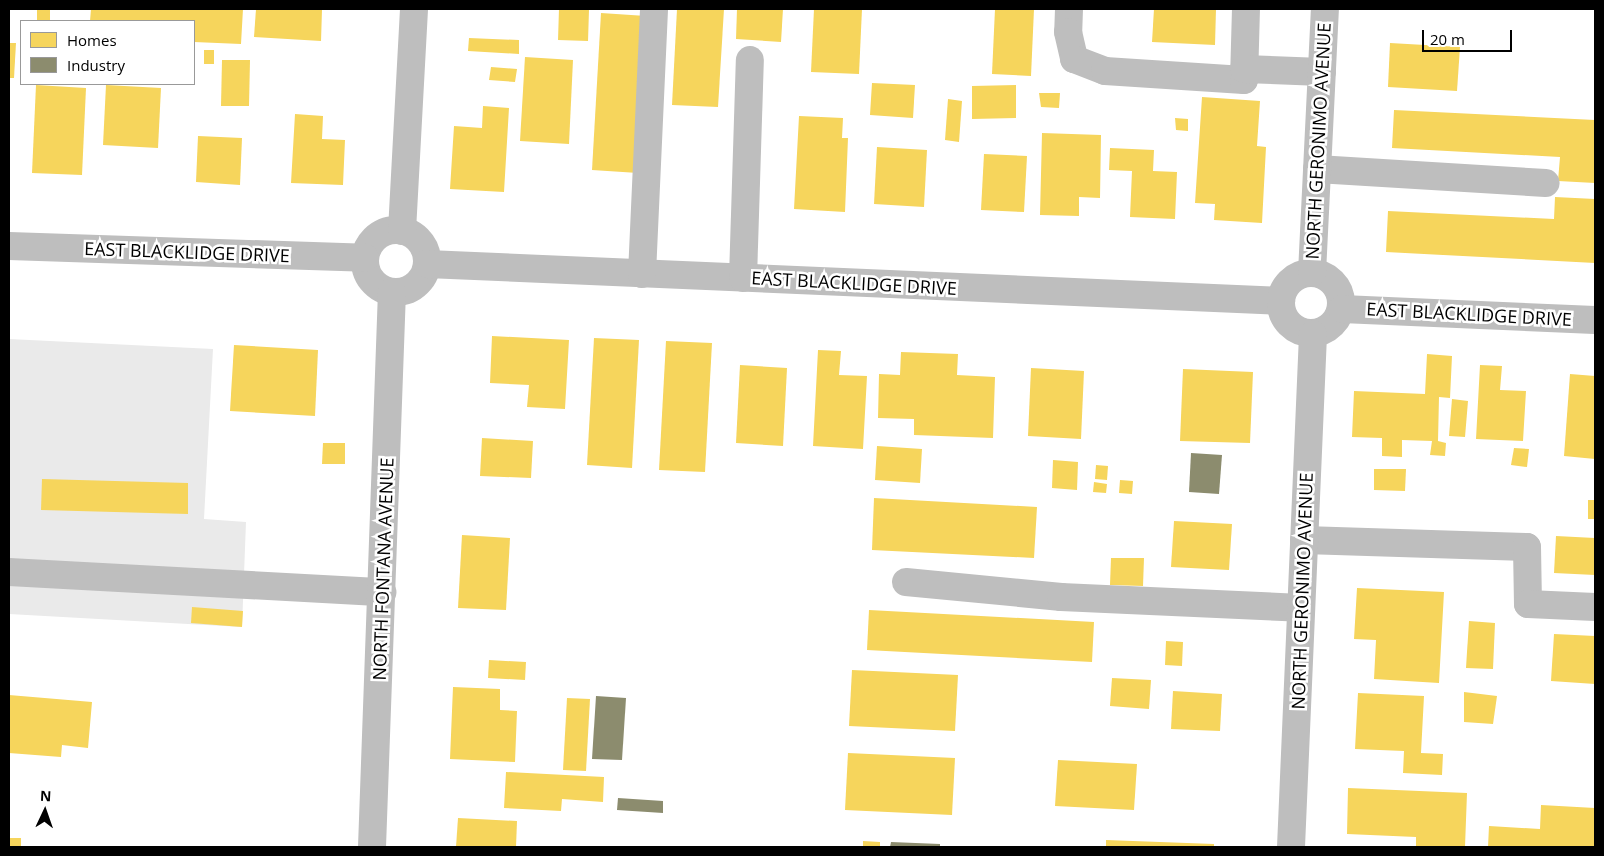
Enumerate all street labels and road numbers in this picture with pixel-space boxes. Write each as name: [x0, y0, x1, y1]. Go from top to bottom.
street label: NORTH GERONIMO AVENUE: [1301, 22, 1335, 260]
street label: EAST BLACKLIDGE DRIVE: [84, 238, 290, 266]
street label: EAST BLACKLIDGE DRIVE: [751, 267, 957, 299]
street label: EAST BLACKLIDGE DRIVE: [1366, 298, 1572, 330]
street label: NORTH FONTANA AVENUE: [368, 457, 398, 681]
street label: NORTH GERONIMO AVENUE: [1287, 472, 1317, 710]

